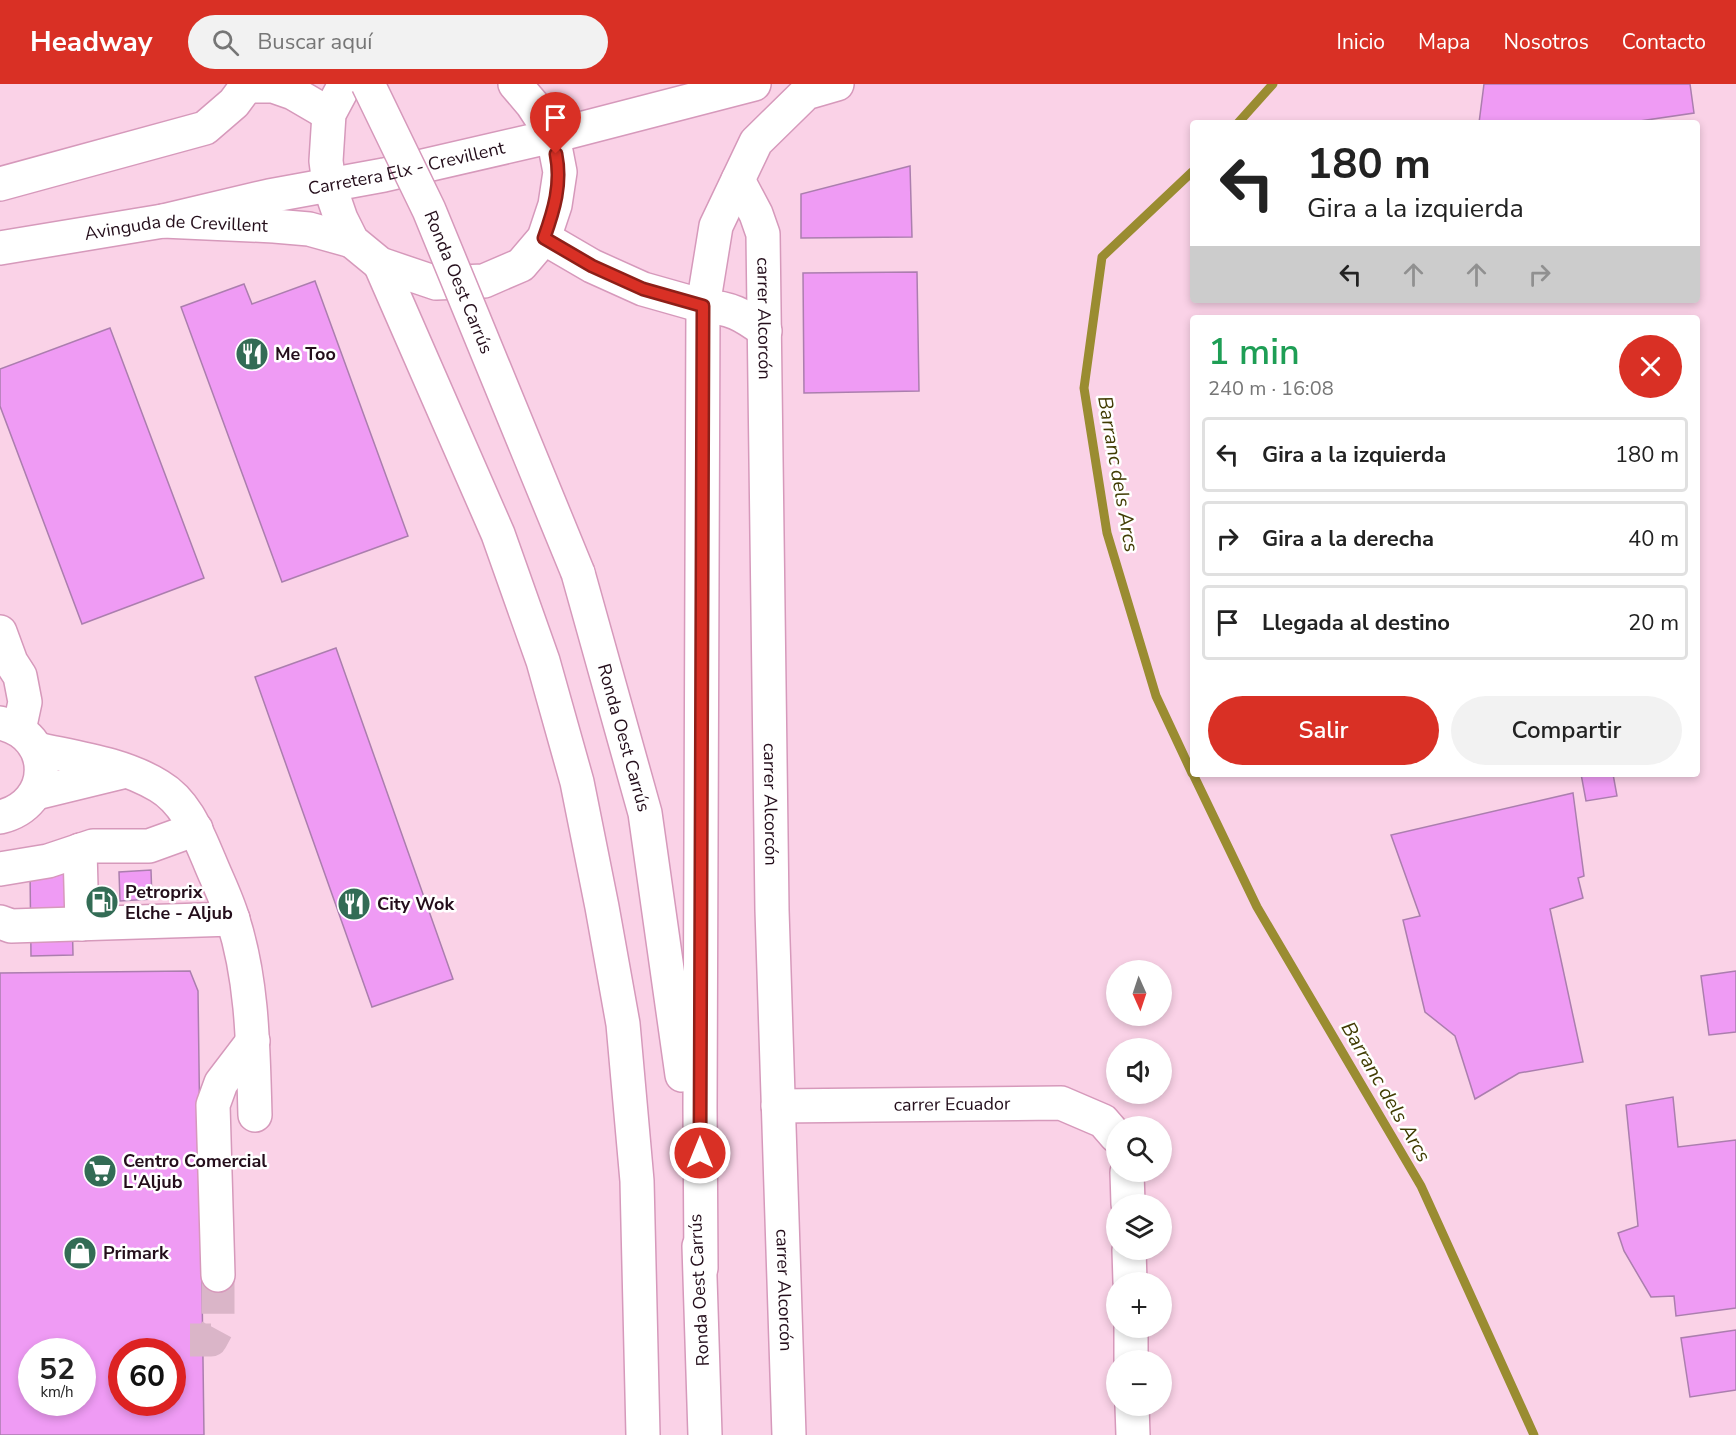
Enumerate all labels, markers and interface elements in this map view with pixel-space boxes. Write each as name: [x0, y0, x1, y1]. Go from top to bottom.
search box: [188, 15, 608, 69]
text: Headway: [30, 23, 152, 61]
icon: search: [209, 26, 242, 59]
text: Buscar aquí: [257, 27, 372, 57]
text: Inicio: [1337, 28, 1385, 56]
text: Mapa: [1418, 28, 1470, 56]
text: Nosotros: [1503, 28, 1589, 56]
text: Contacto: [1622, 28, 1706, 56]
pin: [530, 92, 581, 154]
icon: arrive: [539, 101, 572, 134]
street label: Carretera Elx - Crevillent: [306, 135, 508, 201]
text: 180 m: [1307, 136, 1431, 193]
icon: left: [1208, 144, 1286, 222]
text: Gira a la izquierda: [1307, 190, 1524, 227]
street label: Ronda Oest Carrús: [419, 207, 499, 357]
street label: Avinguda de Crevillent: [83, 209, 269, 246]
street label: carrer Alcorcón: [751, 257, 777, 380]
icon: left: [1334, 258, 1367, 291]
icon: ahead: [1397, 258, 1430, 291]
icon: ahead: [1460, 258, 1493, 291]
icon: right: [1523, 258, 1556, 291]
text: 1 min: [1208, 328, 1300, 377]
button: close: [1619, 335, 1682, 398]
restaurant icon: Me Too: [234, 336, 270, 372]
place label: Me Too: [275, 342, 336, 366]
text: 240 m · 16:08: [1208, 375, 1334, 402]
water label: Barranc dels Arcs: [1091, 394, 1145, 554]
icon: left: [1211, 438, 1244, 471]
text: Gira a la izquierda: [1262, 440, 1446, 470]
text: 180 m: [1615, 440, 1679, 470]
icon: right: [1211, 522, 1244, 555]
text: Gira a la derecha: [1262, 524, 1434, 554]
text: 40 m: [1628, 524, 1679, 554]
icon: arrive: [1211, 606, 1244, 639]
text: Llegada al destino: [1262, 608, 1450, 638]
text: 20 m: [1628, 608, 1679, 638]
street label: Ronda Oest Carrús: [592, 661, 656, 814]
button: Salir: [1208, 696, 1439, 765]
button: Compartir: [1451, 696, 1682, 765]
street label: carrer Alcorcón: [758, 743, 783, 866]
place label: Petroprix Elche - Aljub: [125, 880, 233, 925]
fuel station icon: Petroprix Elche - Aljub: [84, 884, 120, 920]
restaurant icon: City Wok: [336, 886, 372, 922]
place label: City Wok: [377, 892, 454, 916]
north arrow: [1106, 960, 1172, 1026]
map controls: [1106, 960, 1172, 1416]
water label: Barranc dels Arcs: [1335, 1017, 1437, 1167]
button: sound: [1106, 1038, 1172, 1104]
street label: carrer Ecuador: [894, 1092, 1011, 1117]
button: search: [1106, 1116, 1172, 1182]
position arrow: [668, 1121, 732, 1185]
place label: Centro Comercial L'Aljub: [123, 1149, 267, 1194]
supermarket icon: Centro Comercial L'Aljub: [82, 1153, 118, 1189]
button: layers: [1106, 1194, 1172, 1260]
street label: Ronda Oest Carrús: [683, 1213, 715, 1367]
street label: carrer Alcorcón: [770, 1228, 798, 1352]
shop icon: Primark: [62, 1235, 98, 1271]
place label: Primark: [103, 1241, 169, 1265]
button: +: [1106, 1272, 1172, 1338]
speed limit sign: 60: [108, 1338, 186, 1416]
text: 52: [39, 1349, 75, 1390]
button: −: [1106, 1350, 1172, 1416]
text: km/h: [40, 1382, 74, 1402]

